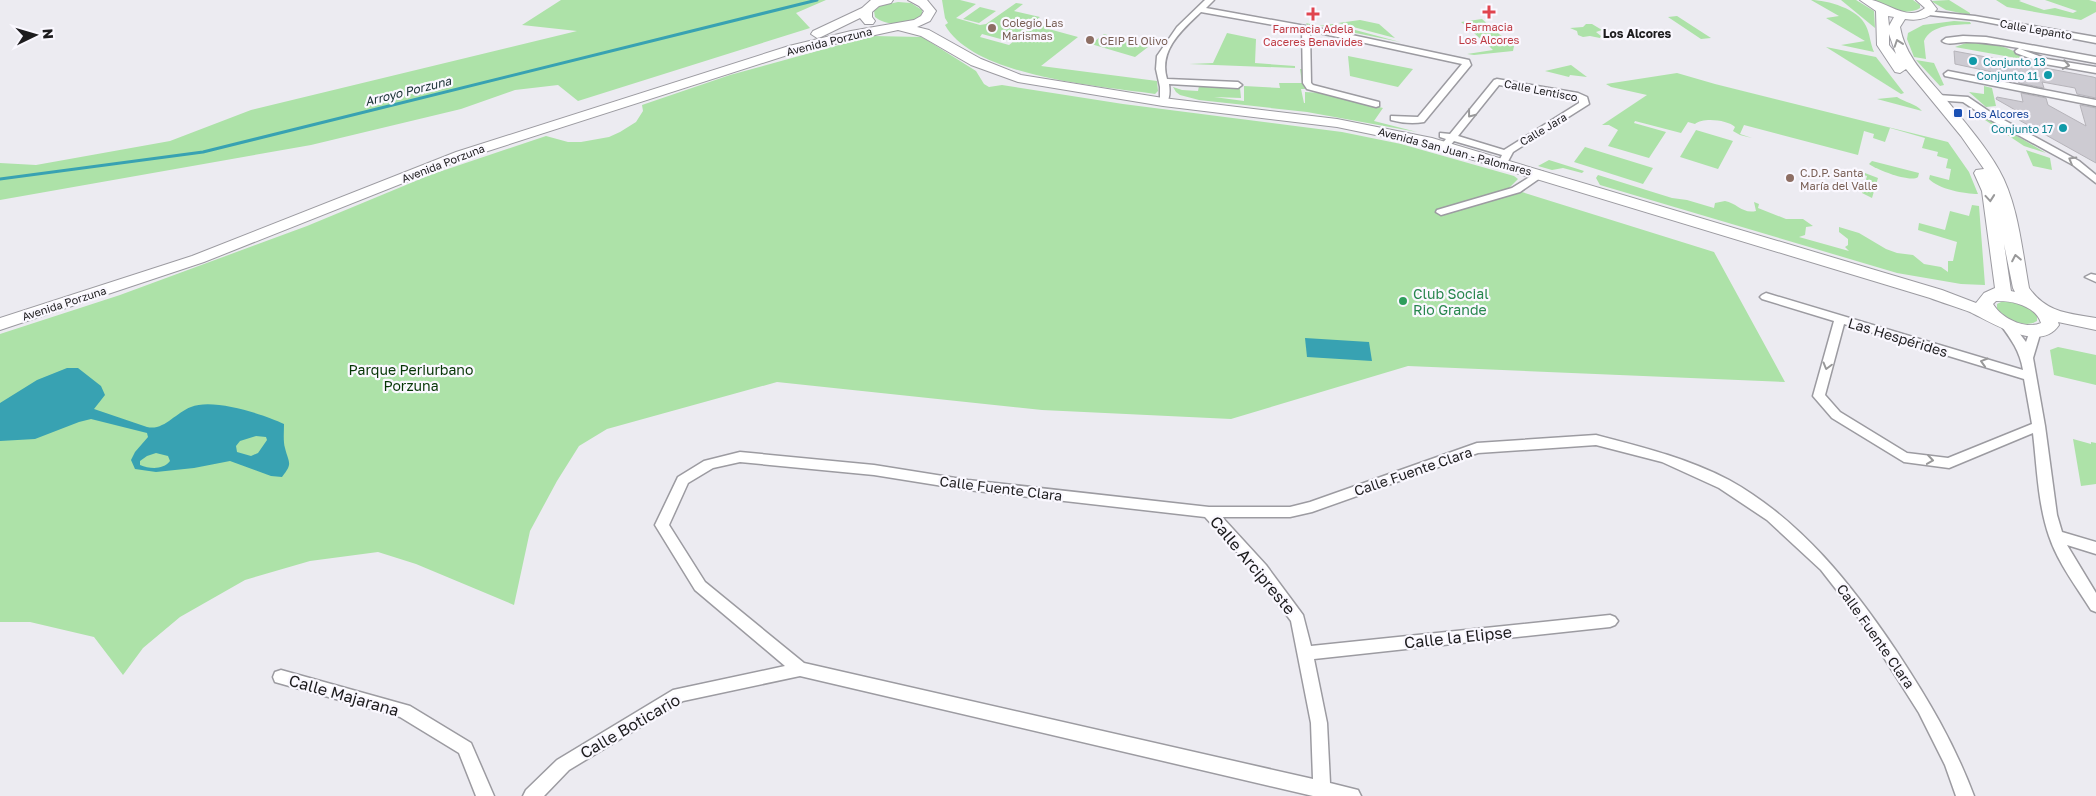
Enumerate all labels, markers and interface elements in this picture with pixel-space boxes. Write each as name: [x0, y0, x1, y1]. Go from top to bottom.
marker: Farmacia Los Alcores: [1483, 6, 1495, 18]
marker: Farmacia Adela Caceres Benavides: [1307, 8, 1319, 20]
north arrow: [10, 10, 60, 60]
place label: Colegio Las Marismas: [1002, 16, 1064, 42]
street label: Calle Lepanto: [1999, 16, 2073, 42]
place label: Farmacia Los Alcores: [1459, 20, 1520, 46]
marker: Colegio Las Marismas: [986, 22, 998, 34]
place label: Farmacia Adela Caceres Benavides: [1263, 22, 1363, 48]
street label: Avenida Porzuna: [785, 24, 873, 58]
district label: Los Alcores: [1603, 26, 1672, 41]
text: N: [40, 28, 57, 40]
marker: CEIP El Olivo: [1084, 34, 1096, 46]
place label: CEIP El Olivo: [1100, 34, 1168, 47]
one-way arrow: [1894, 39, 1904, 48]
marker: Conjunto 13: [1967, 55, 1979, 67]
place label: Conjunto 13: [1983, 55, 2046, 68]
one-way arrow: [2062, 59, 2070, 69]
place label: Conjunto 11: [1976, 69, 2038, 82]
marker: Conjunto 11: [2042, 69, 2054, 81]
water label: Arroyo Porzuna: [363, 73, 454, 109]
street label: Calle Lentisco: [1503, 76, 1579, 104]
marker: Los Alcores: [1952, 107, 1964, 119]
place label: Los Alcores: [1968, 107, 2029, 120]
one-way arrow: [1468, 108, 1477, 118]
street label: Calle Jara: [1517, 110, 1569, 148]
place label: Conjunto 17: [1991, 122, 2053, 135]
marker: Conjunto 17: [2057, 122, 2069, 134]
street label: Avenida San Juan - Palomares: [1377, 124, 1533, 178]
street label: Avenida Porzuna: [400, 141, 486, 185]
one-way arrow: [2068, 157, 2077, 167]
place label: C.D.P. Santa María del Valle: [1800, 166, 1878, 192]
marker: C.D.P. Santa María del Valle: [1784, 172, 1796, 184]
one-way arrow: [1984, 195, 1995, 203]
one-way arrow: [2012, 253, 2022, 262]
street label: Avenida Porzuna: [20, 283, 108, 323]
place label: Club Social Rio Grande: [1413, 285, 1489, 318]
marker: Club Social Rio Grande: [1397, 295, 1409, 307]
street label: Las Hespérides: [1846, 314, 1950, 360]
one-way arrow: [1980, 358, 1988, 368]
park label: Parque Periurbano Porzuna: [349, 361, 473, 394]
one-way arrow: [1823, 362, 1833, 370]
street label: Calle Fuente Clara: [1352, 443, 1474, 499]
one-way arrow: [1926, 455, 1935, 465]
street label: Calle Fuente Clara: [939, 472, 1063, 504]
street label: Calle Arcipreste: [1206, 512, 1300, 618]
street label: Calle Fuente Clara: [1834, 580, 1918, 692]
street label: Calle la Elipse: [1403, 621, 1513, 653]
street label: Calle Majarana: [287, 670, 401, 720]
street label: Calle Boticario: [576, 689, 684, 763]

